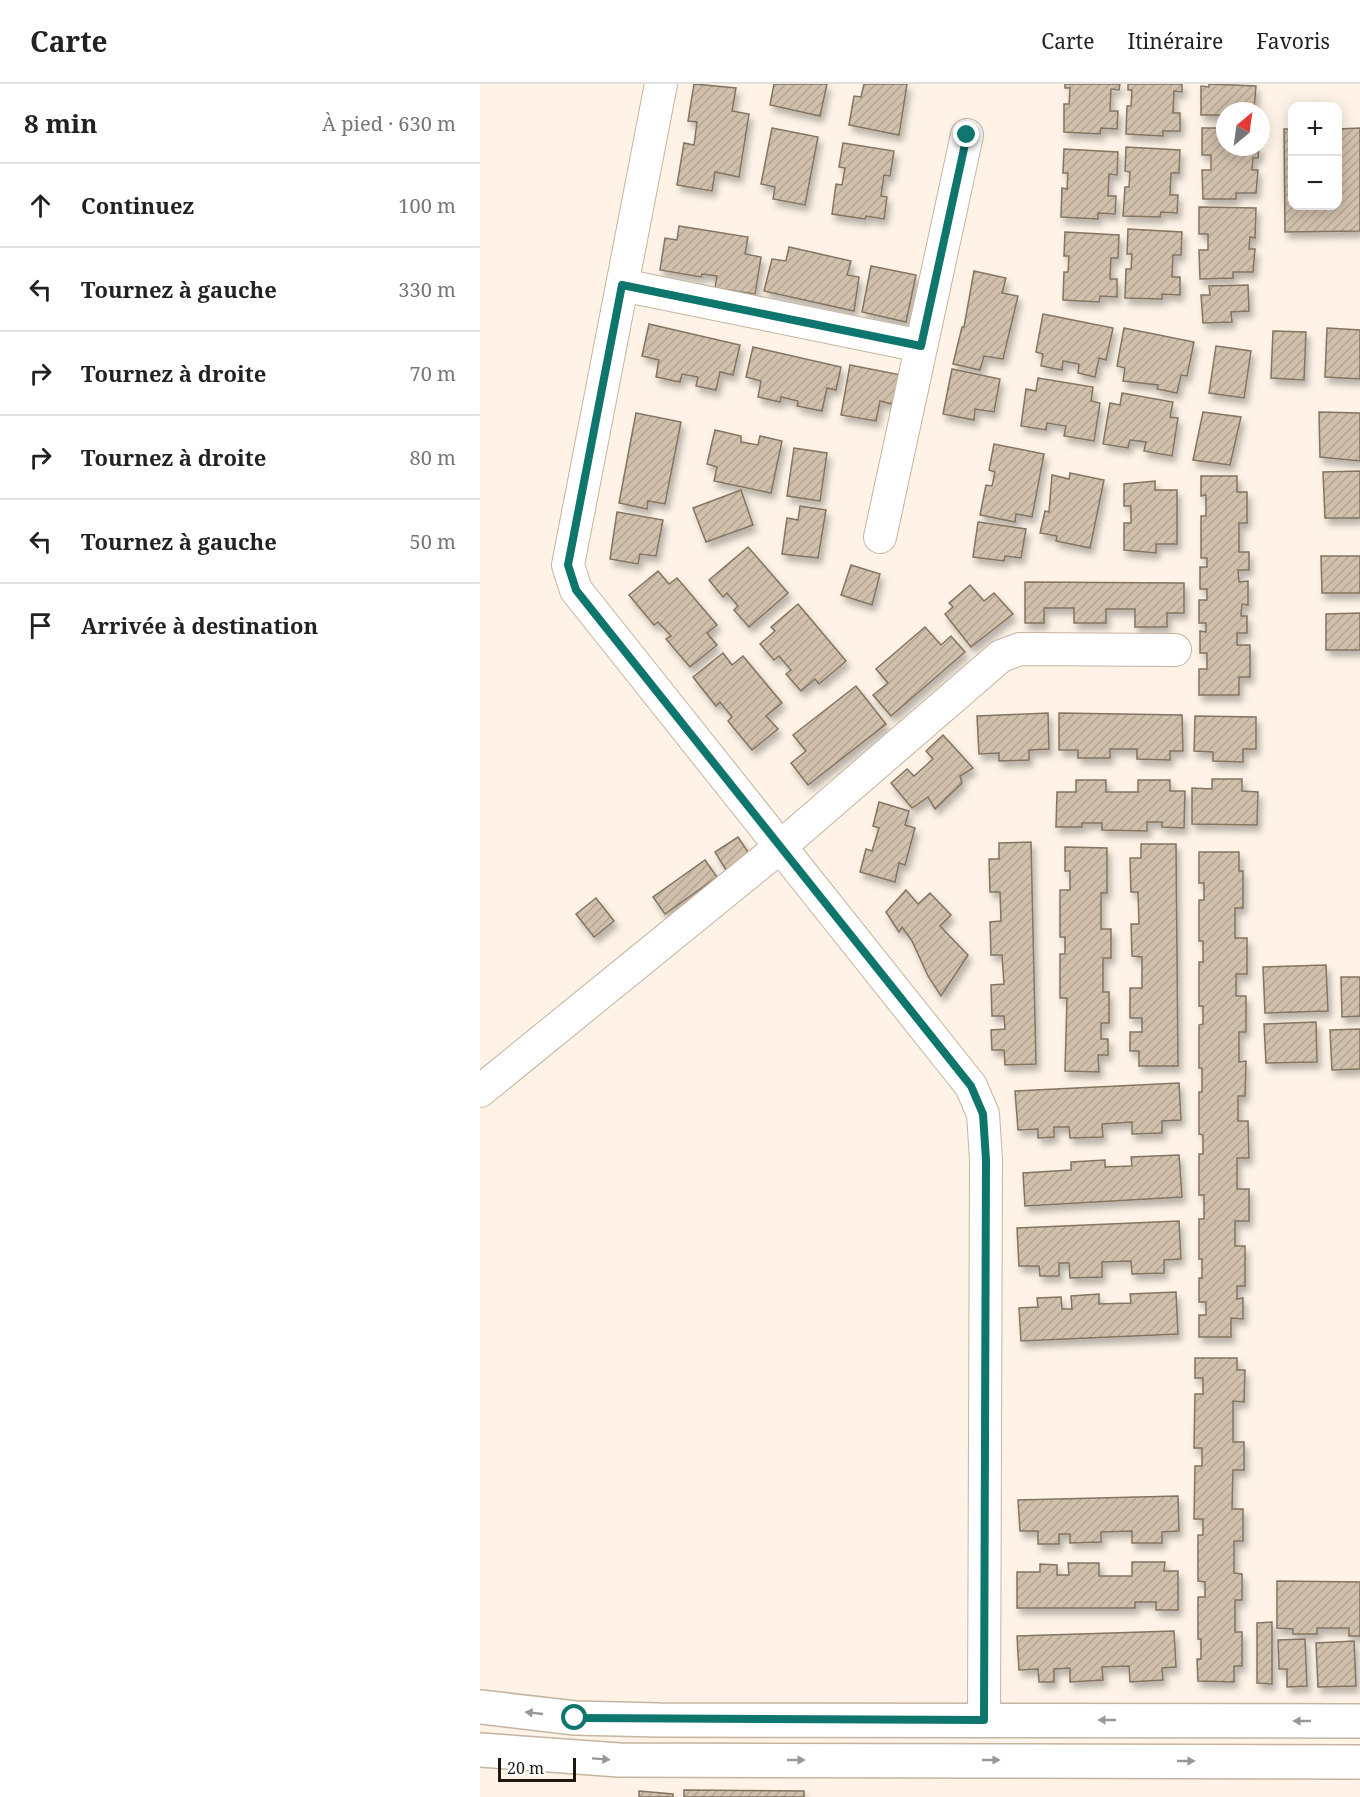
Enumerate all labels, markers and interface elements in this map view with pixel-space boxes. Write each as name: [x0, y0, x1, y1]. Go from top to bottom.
text: Carte: [30, 22, 108, 60]
text: Carte: [1041, 27, 1095, 55]
text: Itinéraire: [1128, 27, 1223, 55]
text: Favoris: [1256, 27, 1330, 55]
north arrow: [1216, 102, 1270, 156]
map controls: [1288, 102, 1342, 210]
button: +: [1288, 102, 1342, 156]
text: 8 min: [24, 105, 98, 141]
text: À pied · 630 m: [322, 110, 456, 137]
route end: [953, 121, 979, 147]
button: −: [1288, 156, 1342, 210]
icon: ahead: [24, 189, 57, 222]
text: Continuez: [81, 190, 194, 220]
text: 100 m: [398, 192, 456, 219]
icon: left: [24, 273, 57, 306]
text: Tournez à gauche: [81, 274, 277, 304]
text: 330 m: [398, 276, 456, 303]
icon: right: [24, 357, 57, 390]
text: Tournez à droite: [81, 358, 266, 388]
text: 70 m: [410, 360, 456, 387]
icon: right: [24, 441, 57, 474]
text: Tournez à droite: [81, 442, 266, 472]
text: 80 m: [410, 444, 456, 471]
icon: left: [24, 525, 57, 558]
text: Tournez à gauche: [81, 526, 277, 556]
text: 50 m: [410, 528, 456, 555]
icon: arrive: [24, 609, 57, 642]
text: Arrivée à destination: [81, 610, 318, 640]
route start: [561, 1704, 587, 1730]
one-way arrow: [524, 1708, 543, 1718]
one-way arrow: [1097, 1715, 1116, 1725]
one-way arrow: [1292, 1716, 1311, 1726]
one-way arrow: [592, 1754, 611, 1764]
scale bar: [498, 1755, 576, 1782]
one-way arrow: [787, 1755, 806, 1765]
one-way arrow: [982, 1755, 1001, 1765]
one-way arrow: [1177, 1756, 1196, 1766]
text: 20 m: [507, 1757, 544, 1779]

